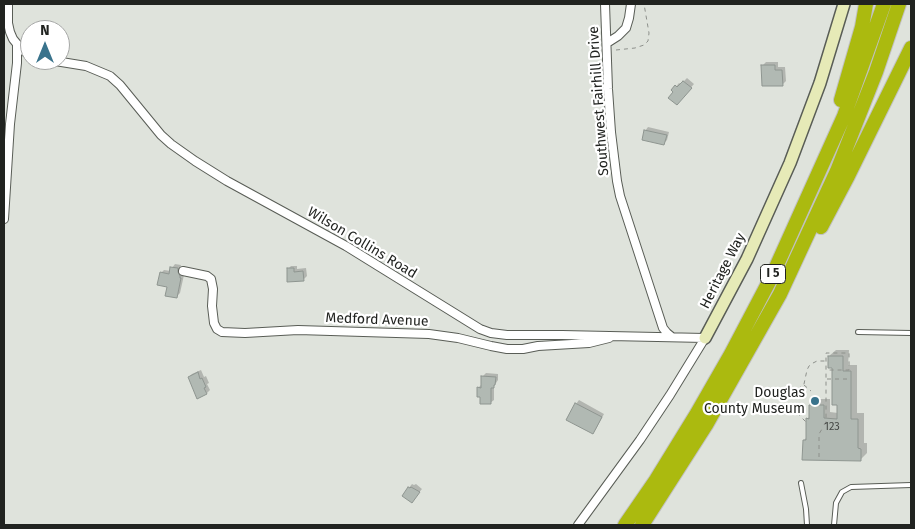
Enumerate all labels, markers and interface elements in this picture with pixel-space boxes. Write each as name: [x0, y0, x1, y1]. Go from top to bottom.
north arrow: [20, 20, 70, 70]
text: N: [40, 22, 50, 39]
street label: Southwest Fairhill Drive: [585, 26, 613, 176]
street label: Wilson Collins Road: [304, 204, 420, 282]
street label: Heritage Way: [697, 230, 749, 312]
road number: I 5: [760, 264, 786, 284]
street label: Medford Avenue: [325, 310, 429, 330]
place label: Douglas County Museum: [704, 385, 805, 418]
marker: Douglas County Museum: [809, 395, 821, 407]
house number: 123: [824, 420, 840, 434]

